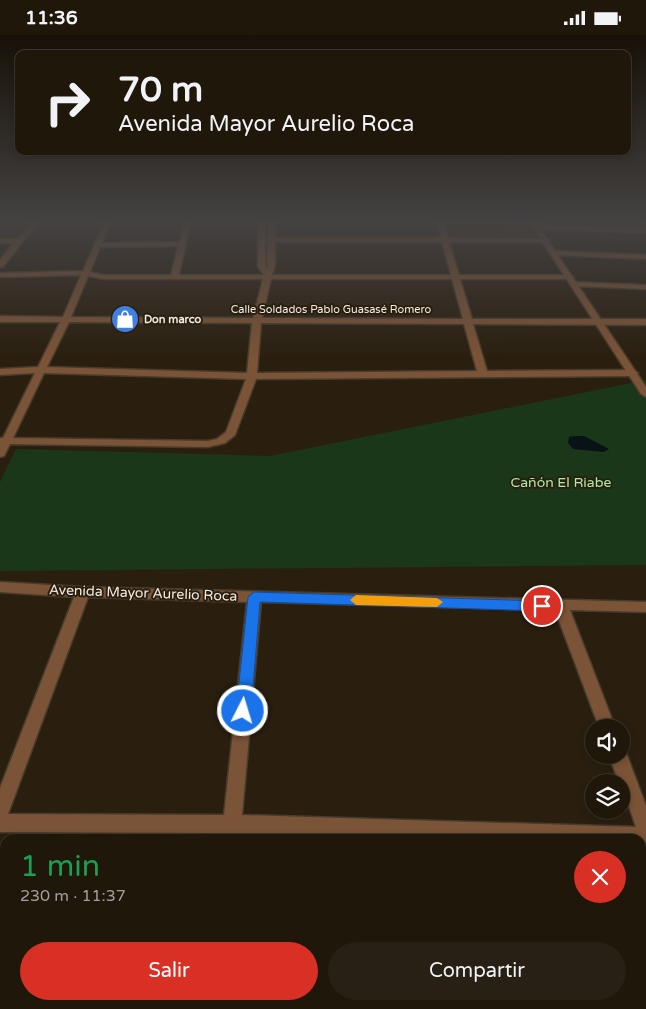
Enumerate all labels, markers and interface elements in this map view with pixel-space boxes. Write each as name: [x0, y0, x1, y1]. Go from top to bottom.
text: 11:36: [25, 7, 78, 29]
text: 70 m: [118, 69, 203, 111]
icon: right: [35, 70, 100, 135]
text: Avenida Mayor Aurelio Roca: [118, 111, 414, 137]
street label: Calle Soldados Pablo Guasasé Romero: [231, 303, 432, 316]
shop icon: Don marco: [110, 304, 140, 334]
place label: Don marco: [144, 313, 201, 326]
park label: Cañón El Riabe: [511, 474, 612, 491]
street label: Avenida Mayor Aurelio Roca: [48, 581, 238, 605]
pin: [521, 585, 563, 627]
icon: arrive: [528, 592, 556, 620]
position arrow: [216, 684, 268, 736]
map controls: [585, 719, 630, 819]
button: sound: [585, 719, 630, 764]
button: layers: [585, 774, 630, 819]
text: 1 min: [20, 848, 100, 885]
button: close: [574, 851, 626, 903]
text: 230 m · 11:37: [20, 886, 126, 906]
button: Salir: [20, 942, 318, 1000]
button: Compartir: [328, 942, 626, 1000]

